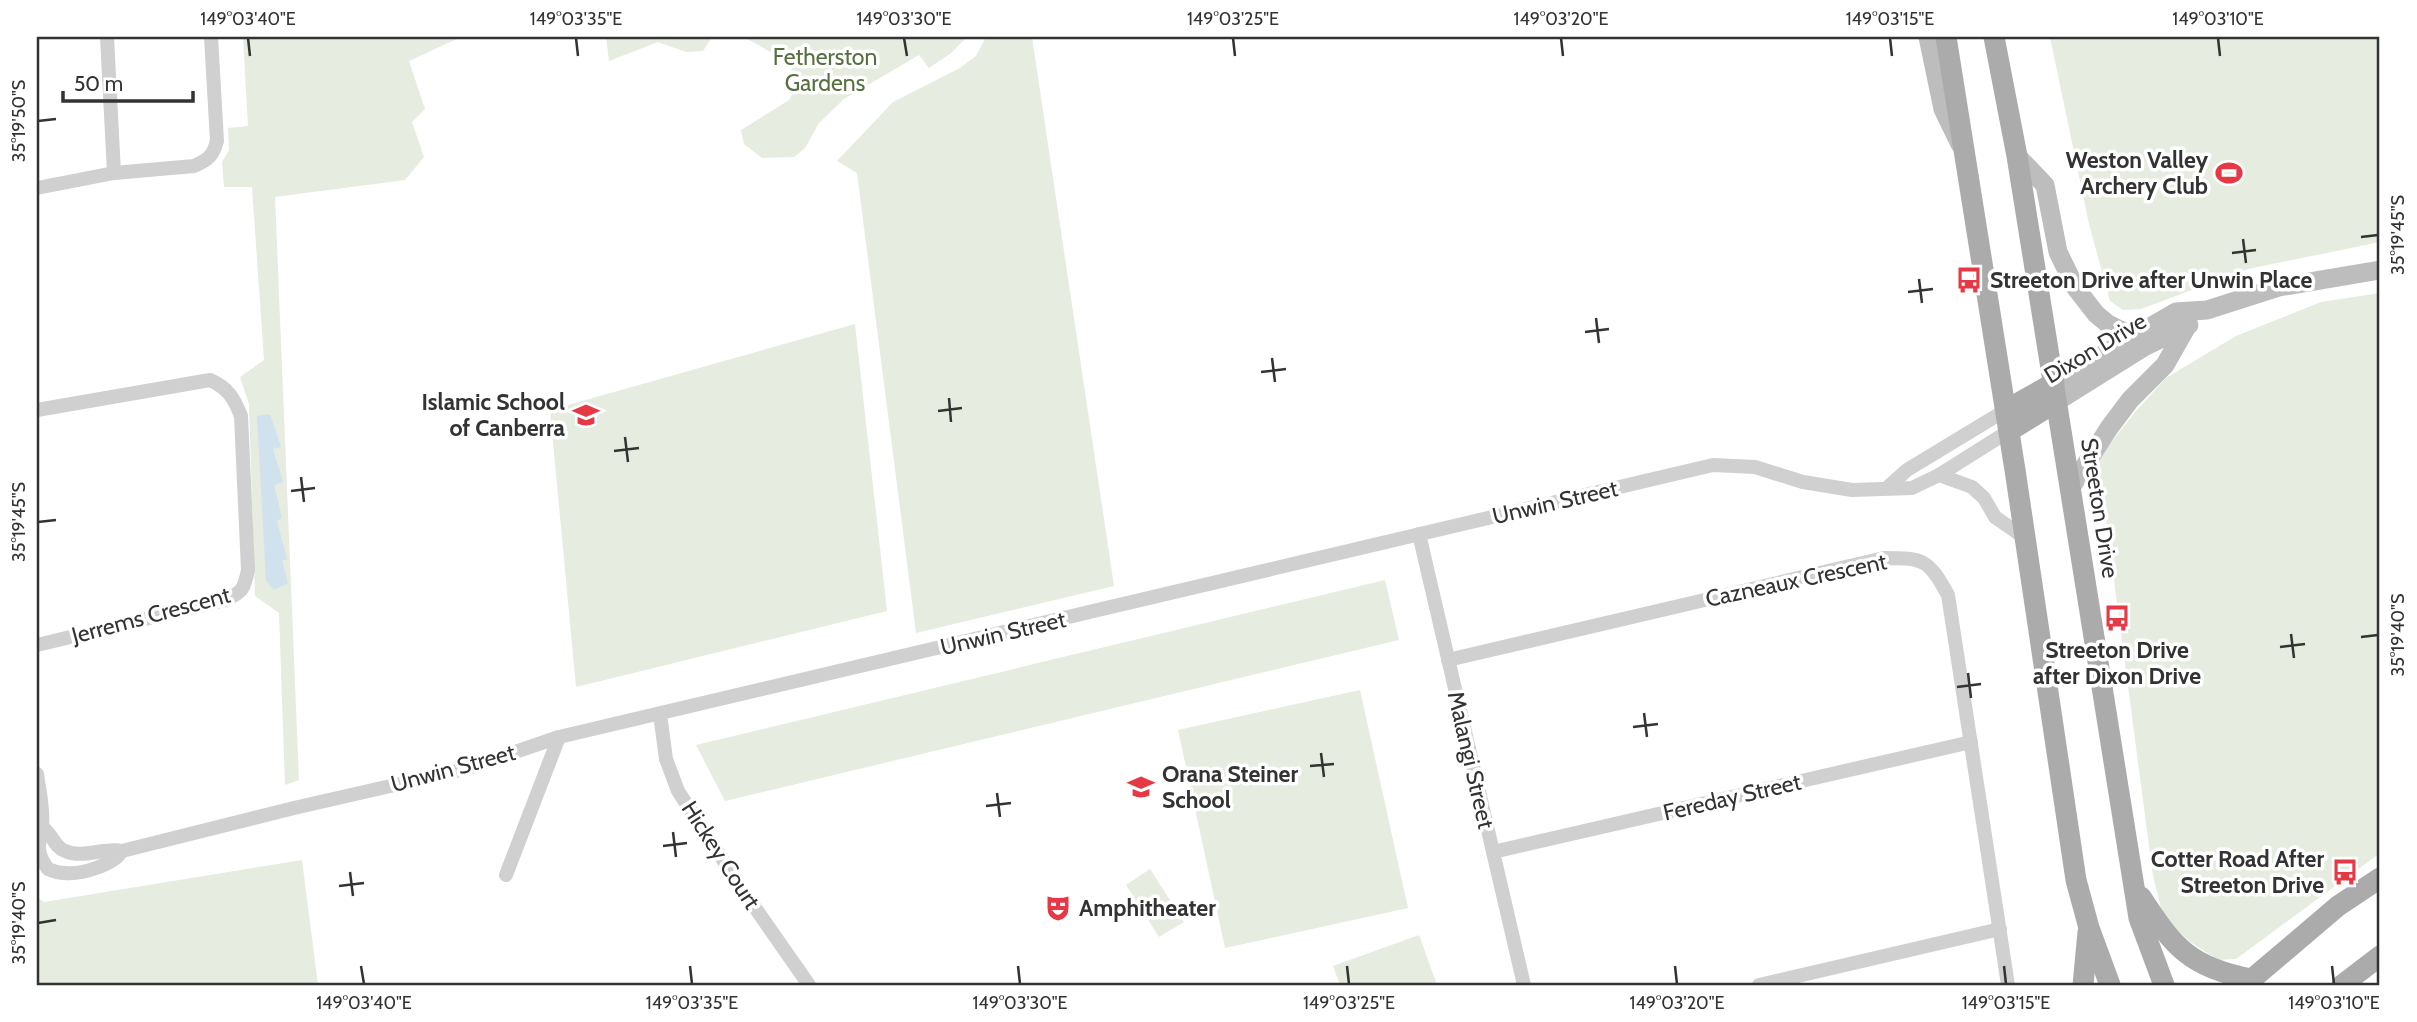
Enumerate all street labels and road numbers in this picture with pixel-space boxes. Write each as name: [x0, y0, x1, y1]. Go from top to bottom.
street label: Dixon Drive: [2039, 306, 2151, 389]
street label: Streeton Drive: [2075, 436, 2125, 580]
street label: Unwin Street: [1490, 474, 1621, 530]
street label: Cazneaux Crescent: [1703, 547, 1889, 613]
street label: Jerrems Crescent: [68, 580, 234, 650]
street label: Unwin Street: [938, 605, 1069, 661]
street label: Malangi Street: [1442, 689, 1500, 832]
street label: Unwin Street: [388, 738, 519, 798]
street label: Fereday Street: [1660, 767, 1804, 826]
street label: Hickey Court: [676, 796, 766, 914]

